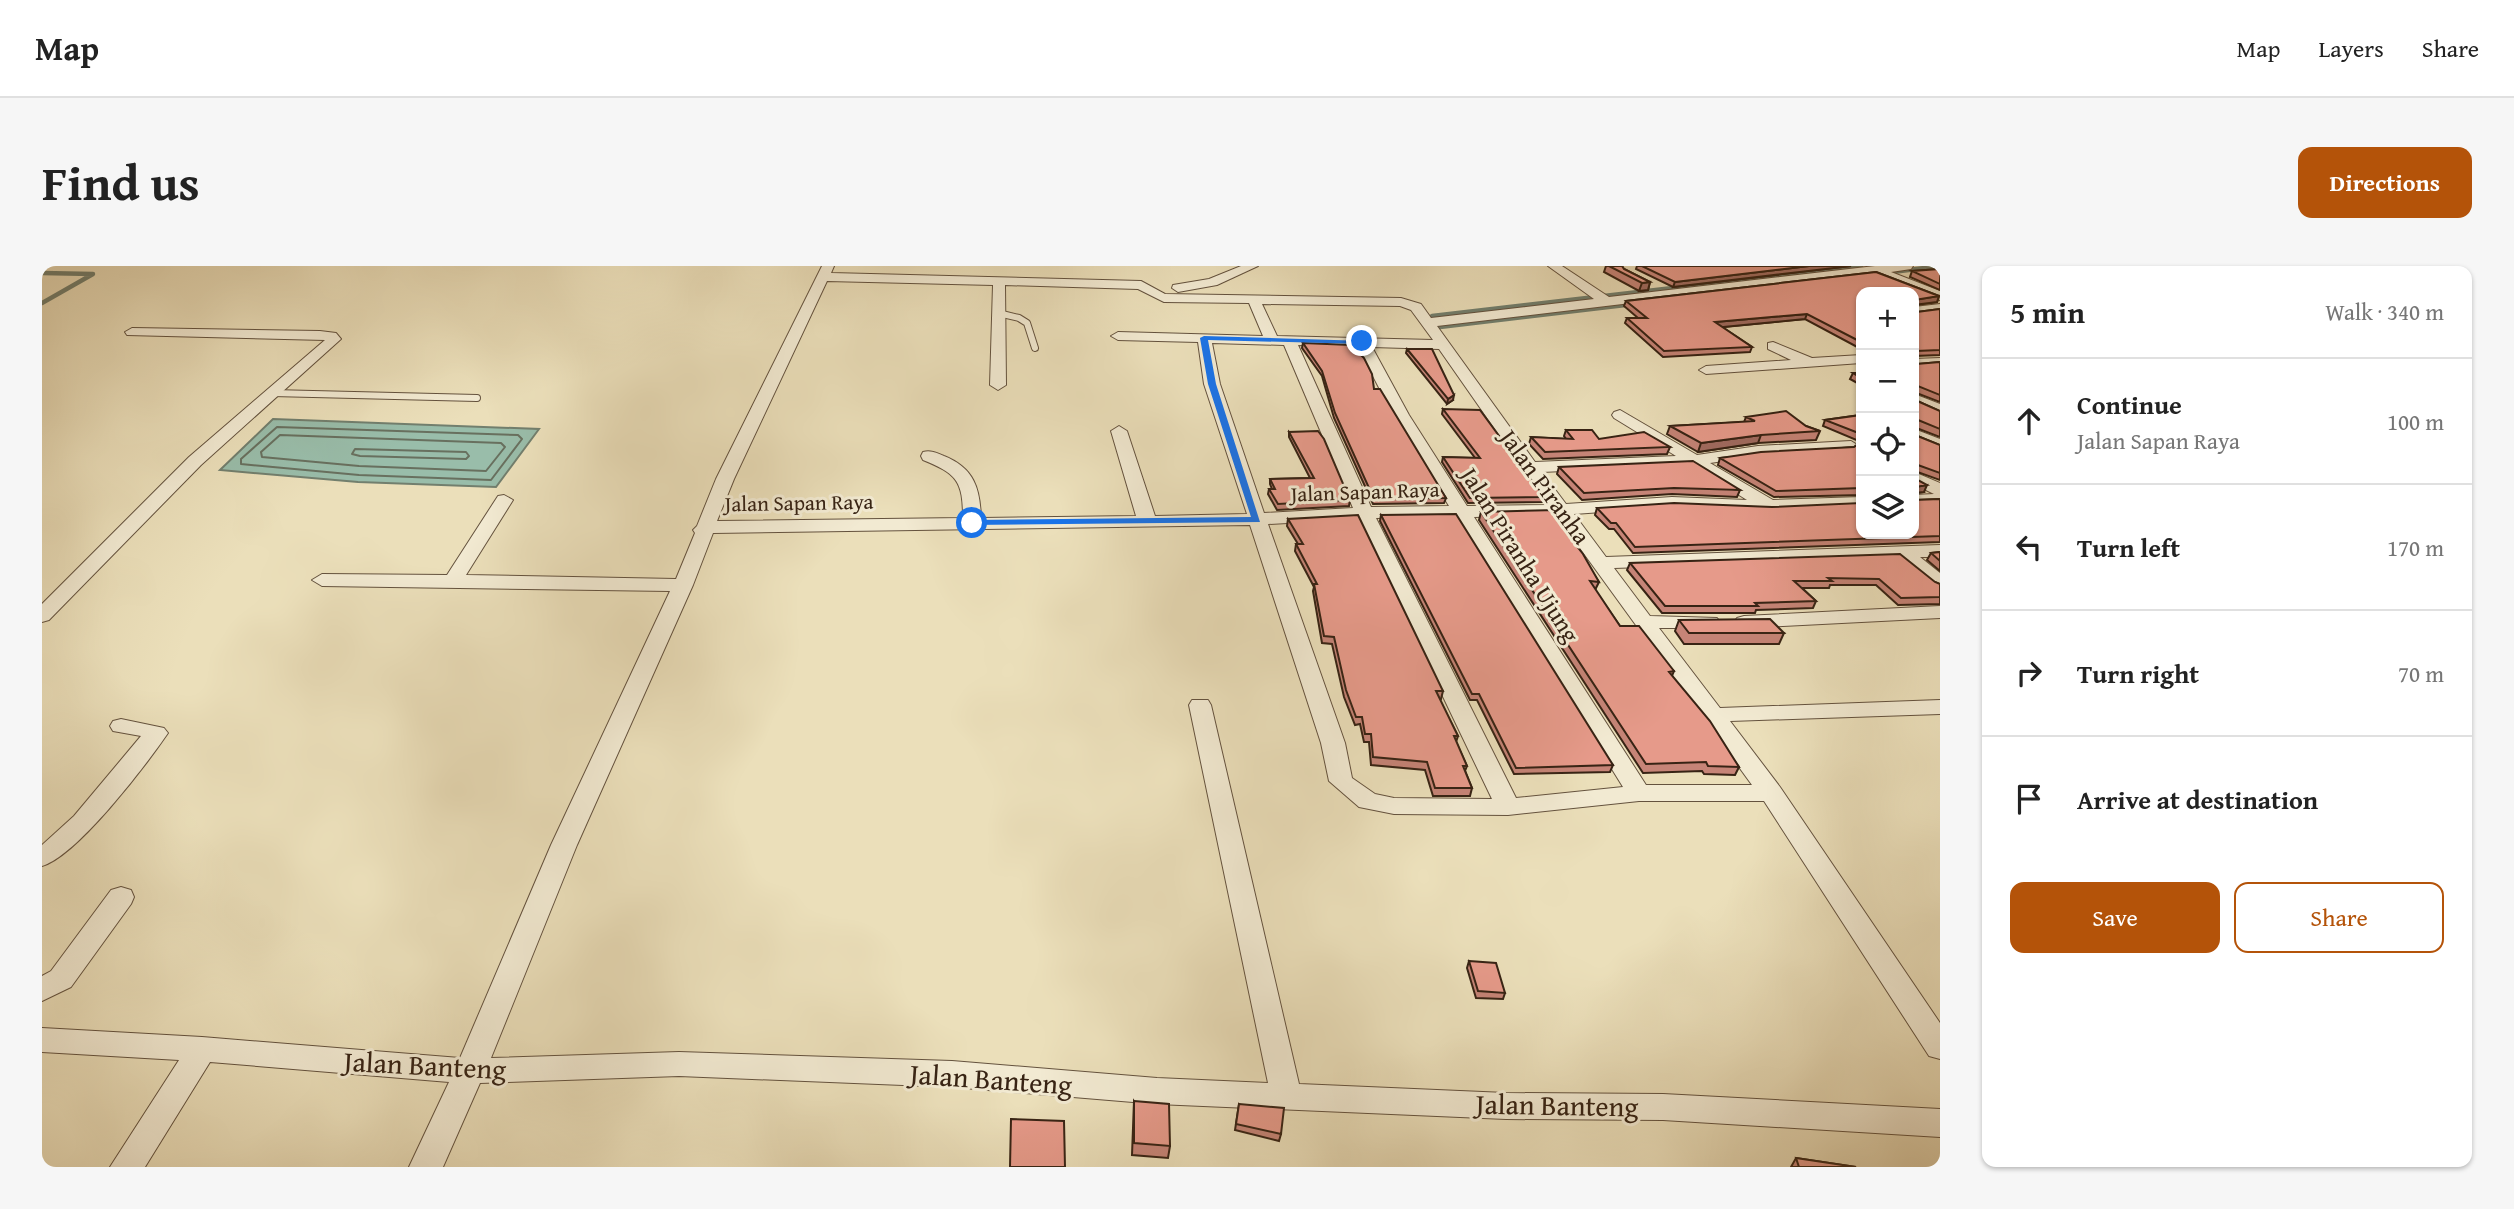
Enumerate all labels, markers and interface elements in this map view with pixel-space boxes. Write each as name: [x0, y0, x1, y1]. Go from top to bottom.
text: Map: [35, 24, 99, 72]
text: Map: [2237, 31, 2280, 66]
text: Layers: [2318, 31, 2384, 66]
text: Share: [2422, 31, 2479, 66]
text: Find us: [42, 146, 200, 218]
button: Directions: [2298, 147, 2472, 218]
map controls: [1856, 287, 1919, 539]
button: +: [1856, 287, 1919, 350]
text: 5 min: [2010, 290, 2085, 334]
text: Walk · 340 m: [2325, 295, 2444, 328]
route end: [1346, 325, 1377, 356]
button: −: [1856, 350, 1919, 413]
text: Continue: [2077, 385, 2182, 424]
icon: ahead: [2010, 402, 2048, 440]
text: 100 m: [2387, 405, 2444, 438]
button: locate: [1856, 413, 1919, 476]
street label: Jalan Piranha: [1490, 420, 1600, 552]
text: Jalan Sapan Raya: [2077, 424, 2240, 457]
street label: Jalan Piranha Ujung: [1451, 458, 1588, 649]
street label: Jalan Sapan Raya: [1287, 473, 1440, 510]
button: layers: [1856, 476, 1919, 539]
street label: Jalan Sapan Raya: [721, 486, 874, 519]
route start: [956, 507, 987, 538]
icon: left: [2010, 528, 2048, 566]
text: Turn left: [2077, 528, 2180, 567]
text: 170 m: [2387, 531, 2444, 564]
icon: right: [2010, 654, 2048, 692]
text: Turn right: [2077, 654, 2199, 693]
text: 70 m: [2398, 657, 2444, 690]
icon: arrive: [2010, 780, 2048, 818]
text: Arrive at destination: [2077, 780, 2318, 819]
button: Save: [2010, 882, 2220, 953]
button: Share: [2234, 882, 2444, 953]
street label: Jalan Banteng: [340, 1040, 507, 1089]
street label: Jalan Banteng: [906, 1052, 1074, 1105]
street label: Jalan Banteng: [1472, 1083, 1639, 1126]

